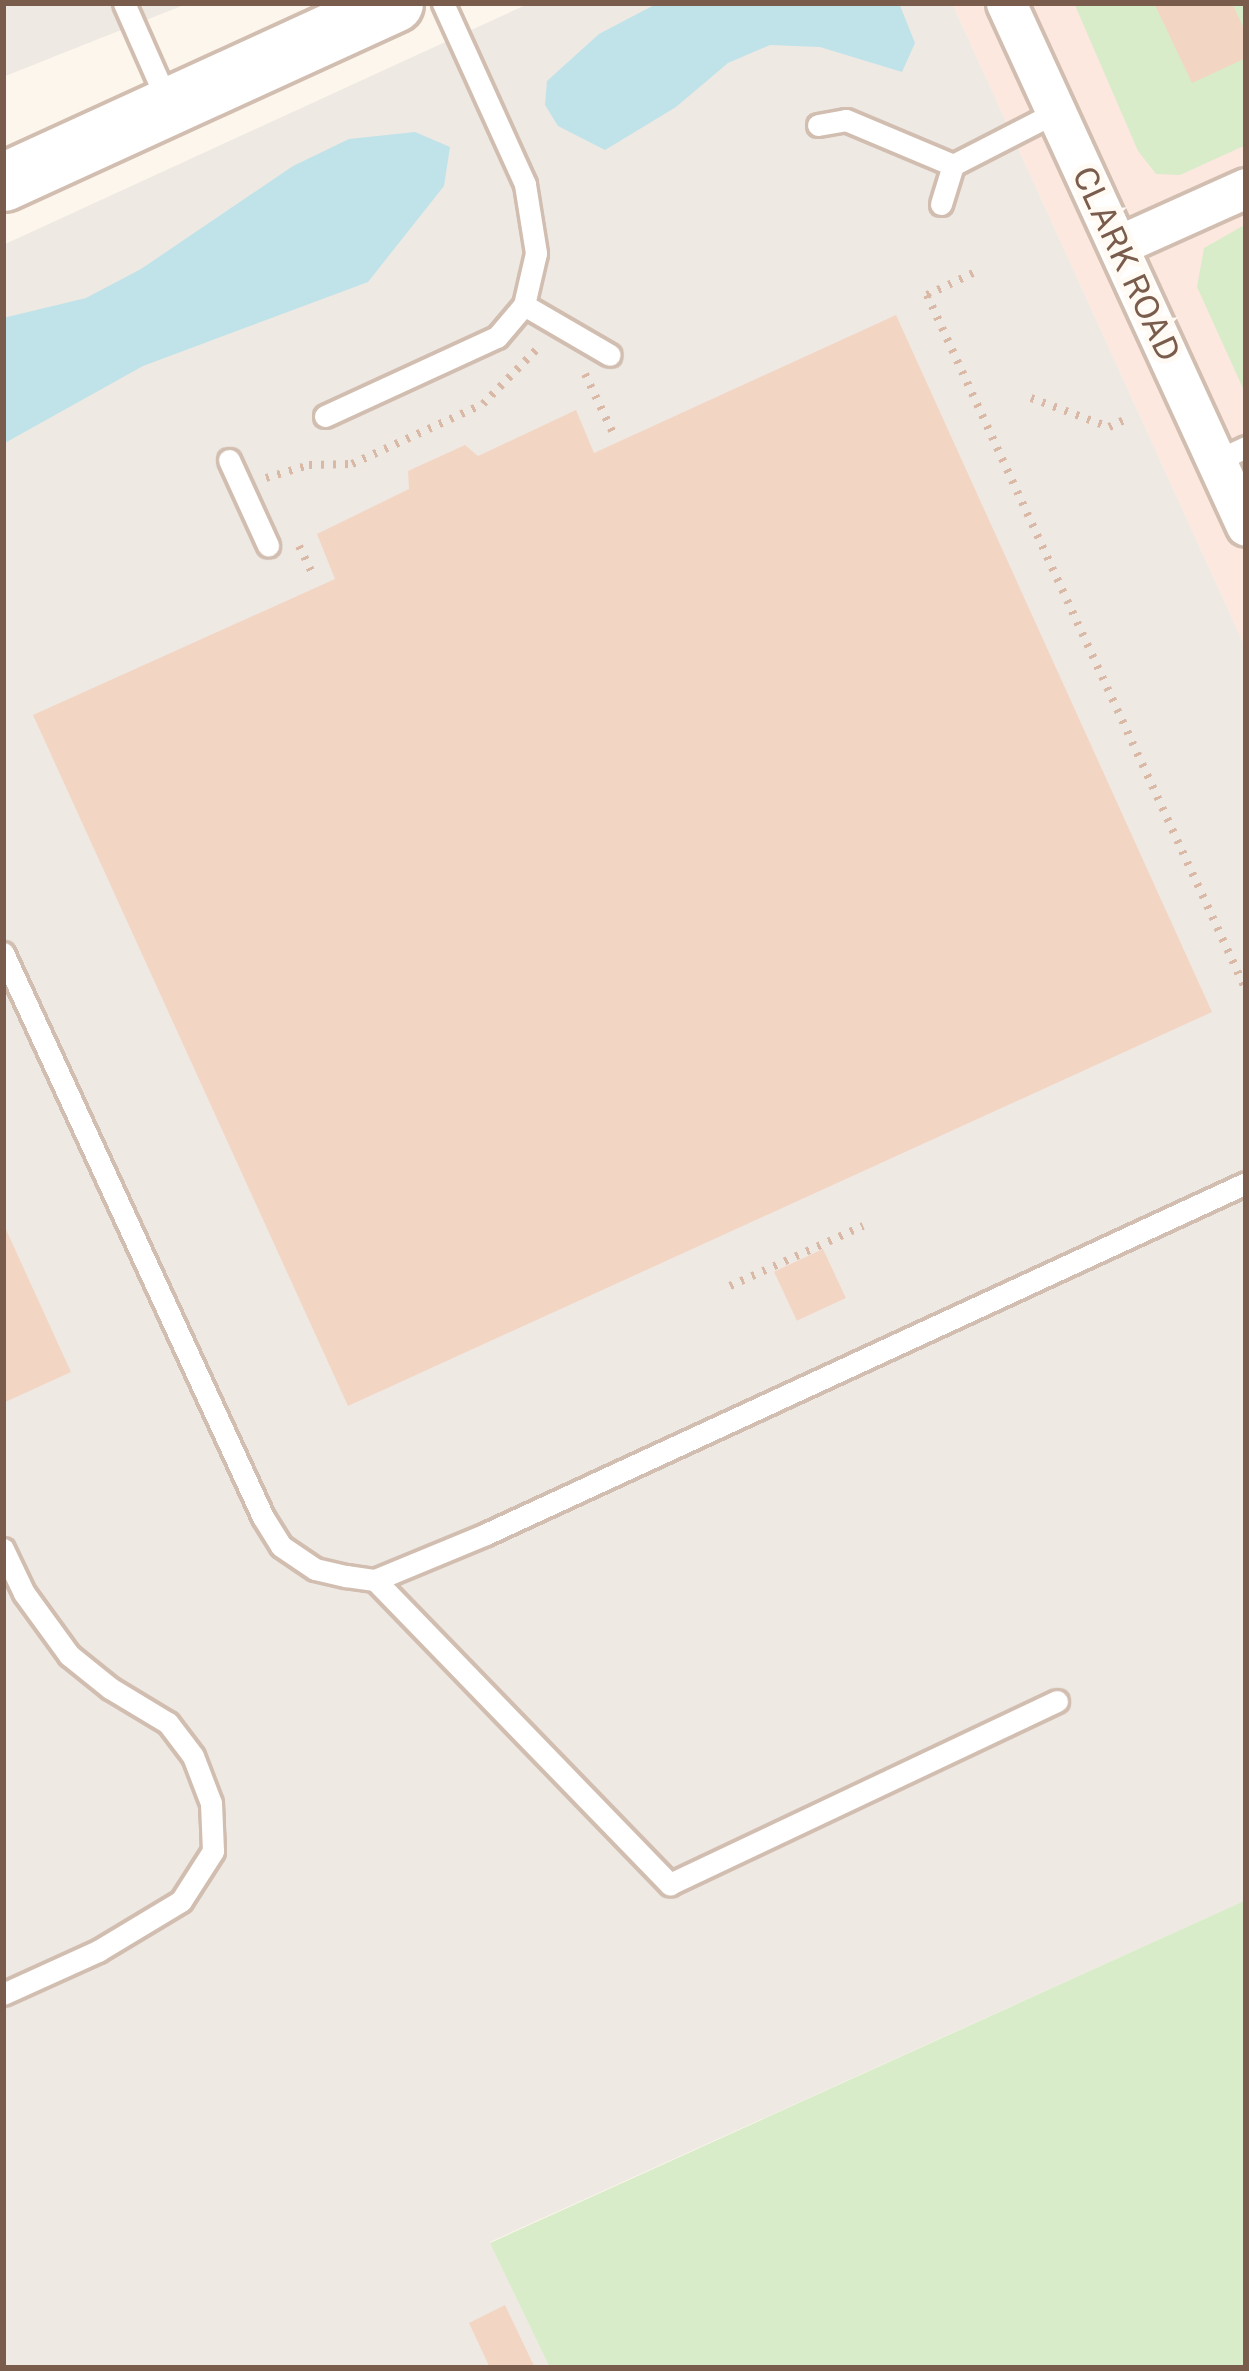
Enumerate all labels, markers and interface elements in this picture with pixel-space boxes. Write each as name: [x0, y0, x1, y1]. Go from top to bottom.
street label: CLARK ROAD: [1064, 161, 1188, 367]

